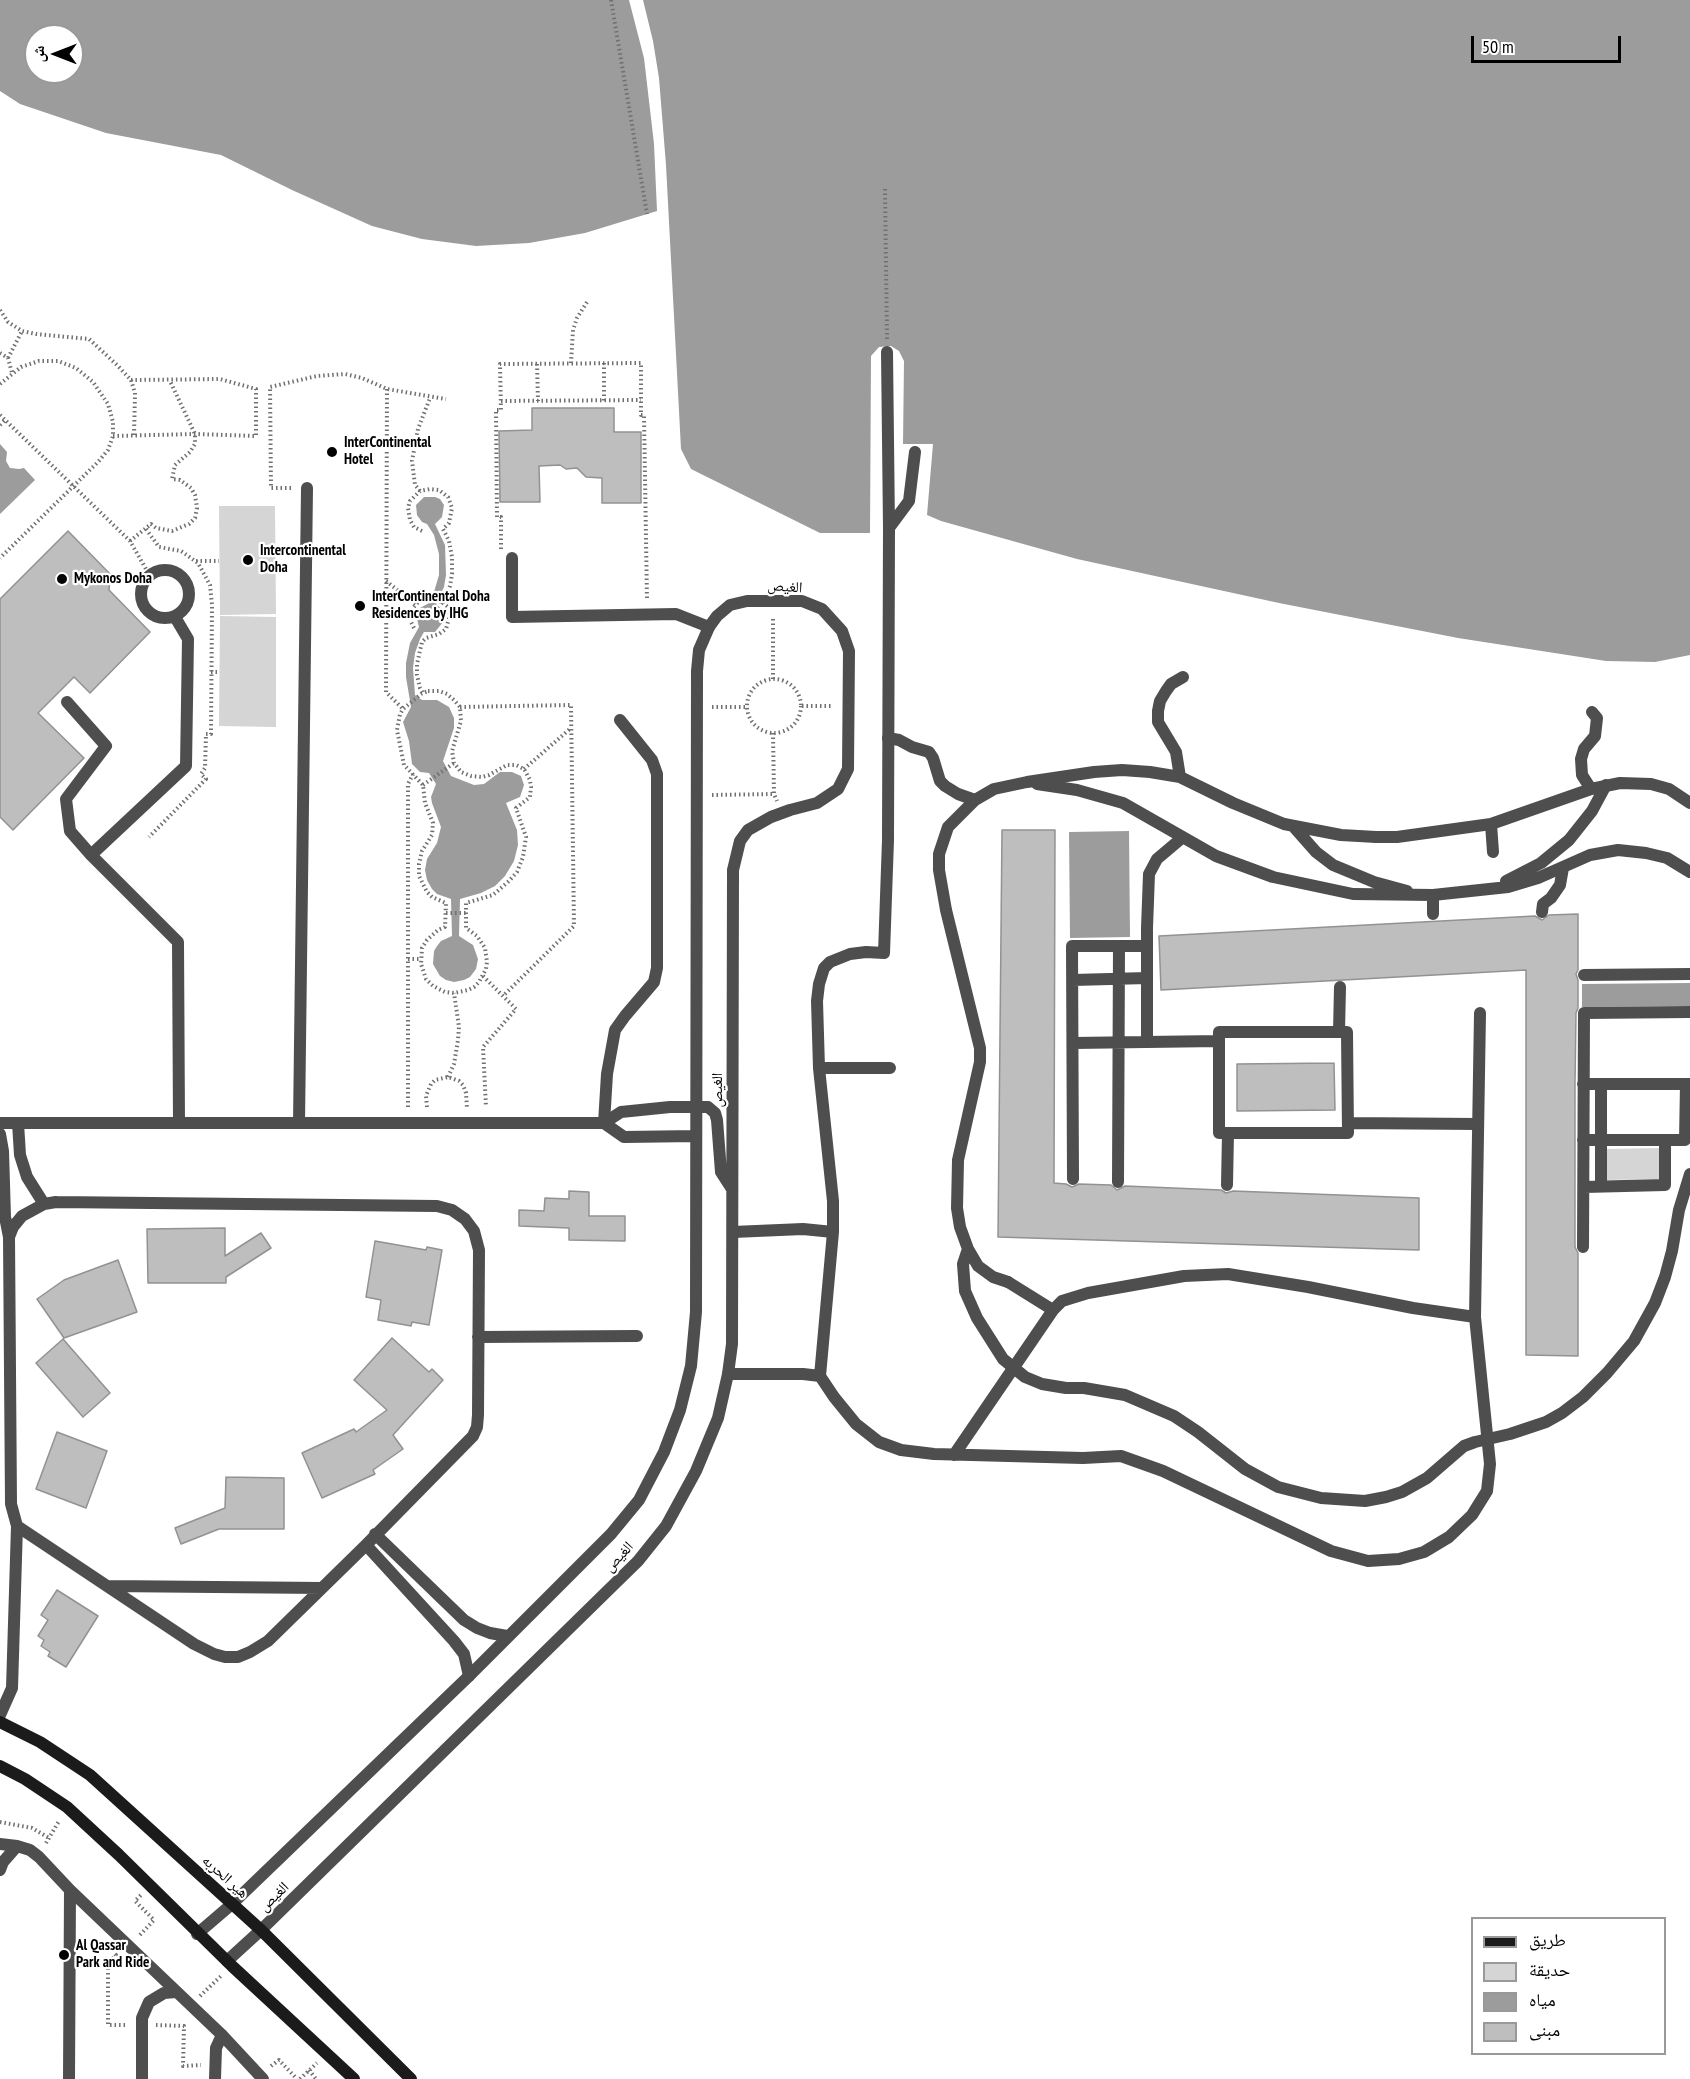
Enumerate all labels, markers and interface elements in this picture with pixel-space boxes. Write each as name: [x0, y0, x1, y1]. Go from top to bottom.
north arrow: [24, 24, 84, 84]
scale bar: [1474, 24, 1624, 62]
text: 50 m: [1482, 35, 1514, 58]
text: ش: [28, 46, 48, 63]
place label: InterContinental Hotel: [344, 434, 431, 469]
marker: InterContinental Hotel: [325, 445, 339, 459]
place label: Intercontinental Doha: [260, 542, 346, 577]
marker: Intercontinental Doha: [241, 553, 255, 567]
place label: Mykonos Doha: [74, 570, 152, 588]
marker: Mykonos Doha: [55, 572, 69, 586]
street label: الغيص: [767, 577, 803, 597]
place label: InterContinental Doha Residences by IHG: [372, 588, 490, 623]
marker: InterContinental Doha Residences by IHG: [353, 599, 367, 613]
street label: الغيص: [709, 1073, 727, 1107]
street label: الغيص: [601, 1538, 637, 1576]
street label: هير الحربه: [198, 1852, 252, 1902]
street label: الغيص: [255, 1878, 293, 1916]
legend: [1471, 1917, 1666, 2055]
text: طريق: [1529, 1928, 1566, 1951]
place label: Al Qassar Park and Ride: [76, 1937, 149, 1972]
marker: Al Qassar Park and Ride: [57, 1948, 71, 1962]
text: حديقة: [1529, 1958, 1570, 1981]
text: مياه: [1529, 1988, 1556, 2011]
text: مبنى: [1529, 2018, 1560, 2041]

